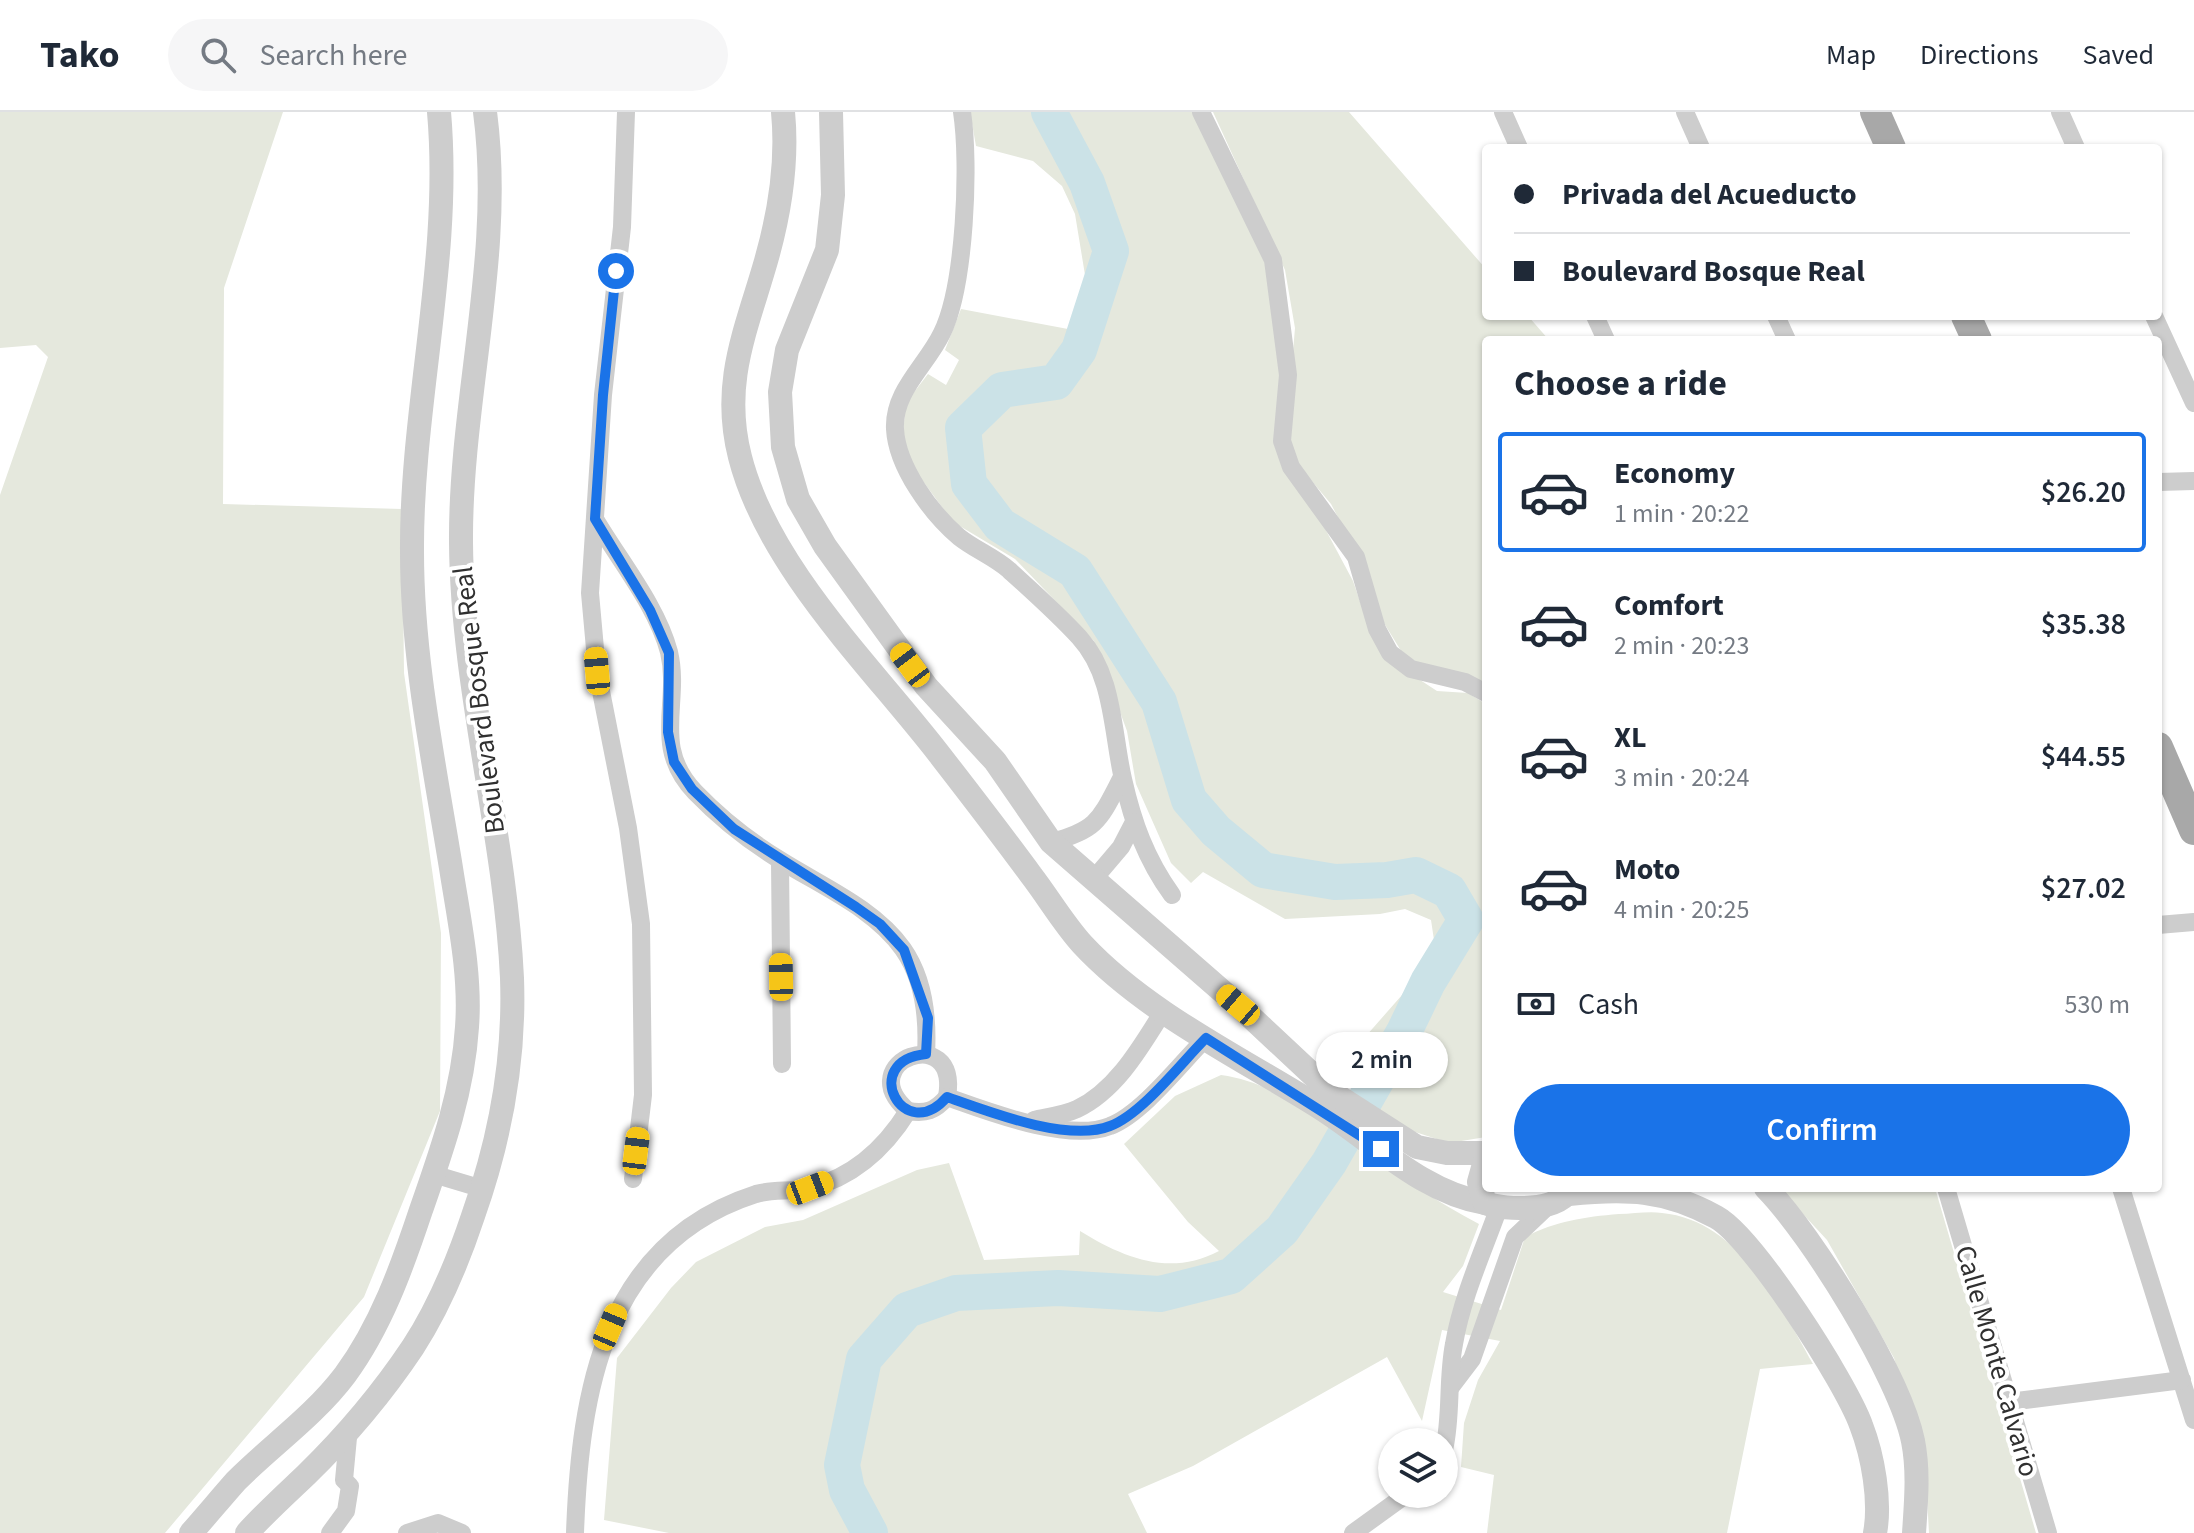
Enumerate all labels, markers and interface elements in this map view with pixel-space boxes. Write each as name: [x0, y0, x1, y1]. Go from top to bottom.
search box: [168, 19, 728, 91]
text: Tako: [40, 28, 120, 82]
icon: search: [196, 33, 240, 77]
text: Search here: [260, 34, 408, 77]
text: Map: [1826, 35, 1876, 75]
text: Directions: [1920, 35, 2039, 75]
text: Saved: [2083, 35, 2154, 75]
text: Privada del Acueducto: [1562, 173, 1857, 216]
text: Boulevard Bosque Real: [1562, 250, 1865, 293]
route start: [598, 253, 634, 289]
text: Choose a ride: [1514, 358, 1727, 409]
text: Economy: [1614, 452, 1735, 495]
icon: car: [1518, 456, 1590, 528]
text: $26.20: [2041, 471, 2126, 514]
text: 1 min · 20:22: [1614, 495, 1749, 532]
street label: Boulevard Bosque Real: [443, 564, 515, 836]
text: Comfort: [1614, 584, 1724, 627]
icon: car: [1518, 588, 1590, 660]
text: $35.38: [2041, 603, 2126, 646]
text: 2 min · 20:23: [1614, 627, 1749, 664]
car: [886, 639, 934, 691]
car: [583, 646, 611, 696]
text: XL: [1614, 716, 1647, 759]
icon: car: [1518, 720, 1590, 792]
text: $44.55: [2041, 735, 2126, 778]
text: 3 min · 20:24: [1614, 759, 1749, 796]
text: Moto: [1614, 848, 1680, 891]
icon: car: [1518, 852, 1590, 924]
text: $27.02: [2041, 867, 2126, 910]
text: 4 min · 20:25: [1614, 891, 1749, 928]
car: [769, 953, 793, 1001]
car: [1212, 980, 1264, 1030]
icon: cash: [1514, 982, 1558, 1026]
text: Cash: [1578, 983, 1639, 1026]
text: 530 m: [2064, 986, 2130, 1023]
callout: 2 min: [1315, 1033, 1447, 1089]
text: 2 min: [1351, 1041, 1413, 1078]
button: Confirm: [1514, 1084, 2130, 1176]
car: [621, 1126, 651, 1176]
route end: [1363, 1131, 1399, 1167]
car: [783, 1168, 837, 1208]
street label: Calle Monte Calvario: [1945, 1241, 2049, 1481]
car: [590, 1300, 630, 1354]
map controls: [1378, 1428, 1458, 1508]
button: layers: [1378, 1428, 1458, 1508]

